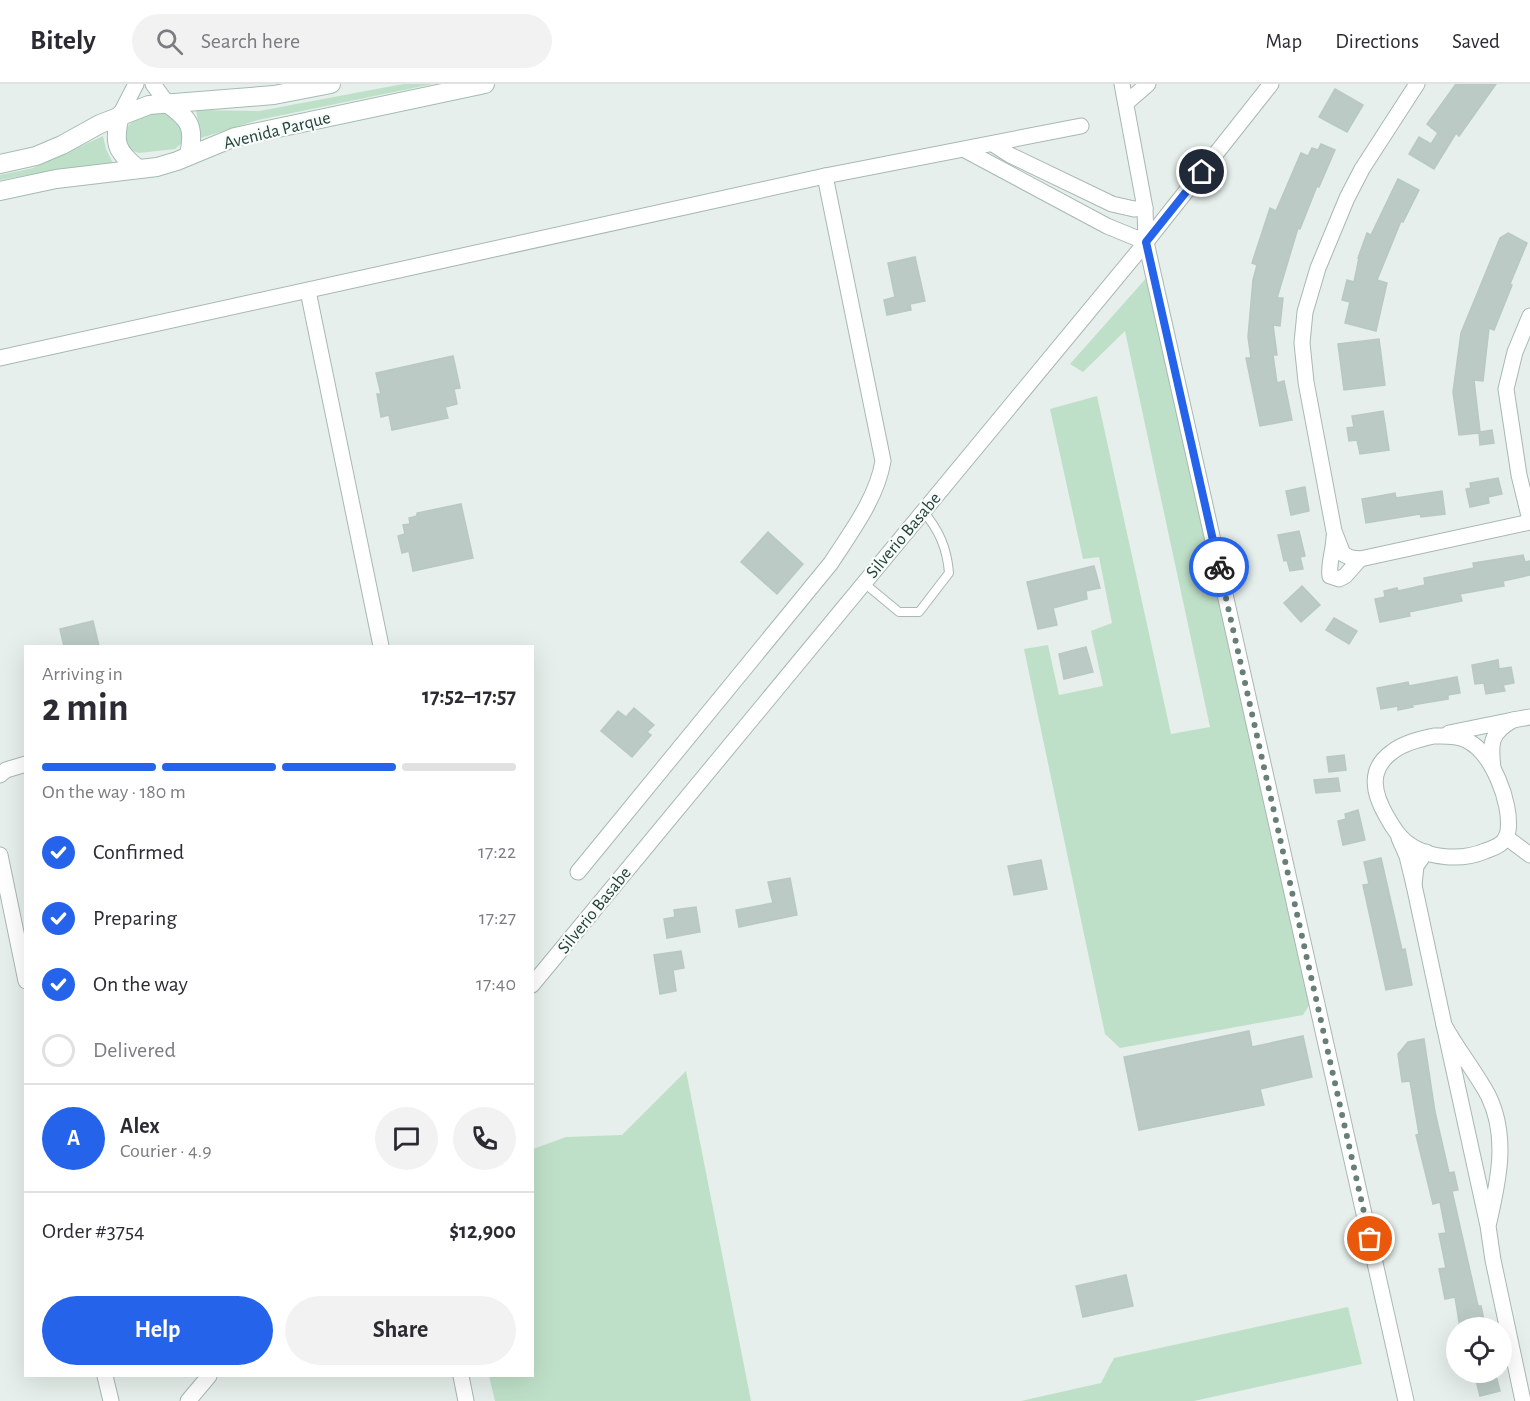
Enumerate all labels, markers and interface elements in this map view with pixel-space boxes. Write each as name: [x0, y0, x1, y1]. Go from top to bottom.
search box: [132, 14, 552, 68]
icon: search: [153, 25, 186, 58]
text: Bitely: [30, 27, 96, 55]
text: Search here: [201, 30, 300, 52]
text: Map: [1266, 31, 1302, 52]
text: Directions: [1335, 31, 1419, 52]
text: Saved: [1452, 31, 1500, 52]
street label: Avenida Parque: [222, 109, 333, 153]
pin: [1176, 146, 1227, 197]
icon: home: [1185, 155, 1218, 188]
street label: Silverio Basabe: [863, 489, 945, 582]
courier: [1189, 537, 1249, 597]
icon: bike: [1203, 551, 1236, 584]
text: Arriving in: [42, 664, 123, 684]
text: 17:52–17:57: [422, 685, 516, 707]
text: 2 min: [42, 689, 129, 728]
text: On the way · 180 m: [42, 782, 186, 802]
icon: check: [42, 836, 75, 869]
text: Confirmed: [93, 841, 184, 863]
text: 17:22: [478, 842, 516, 862]
street label: Silverio Basabe: [555, 864, 635, 957]
icon: check: [42, 902, 75, 935]
text: Preparing: [93, 907, 177, 929]
text: 17:27: [479, 908, 516, 928]
icon: check: [42, 968, 75, 1001]
text: On the way: [93, 973, 188, 995]
text: 17:40: [476, 974, 516, 994]
text: Delivered: [93, 1039, 176, 1061]
button: chat: [375, 1107, 438, 1170]
button: phone: [453, 1107, 516, 1170]
text: Alex: [120, 1115, 160, 1137]
text: A: [67, 1127, 80, 1149]
text: Courier · 4.9: [120, 1141, 212, 1161]
pin: [1344, 1213, 1395, 1264]
text: Order #3754: [42, 1220, 145, 1242]
text: $12,900: [449, 1220, 516, 1242]
icon: bag: [1353, 1222, 1386, 1255]
button: Help: [42, 1296, 273, 1365]
button: Share: [285, 1296, 516, 1365]
map controls: [1446, 1317, 1512, 1383]
button: locate: [1446, 1317, 1512, 1383]

